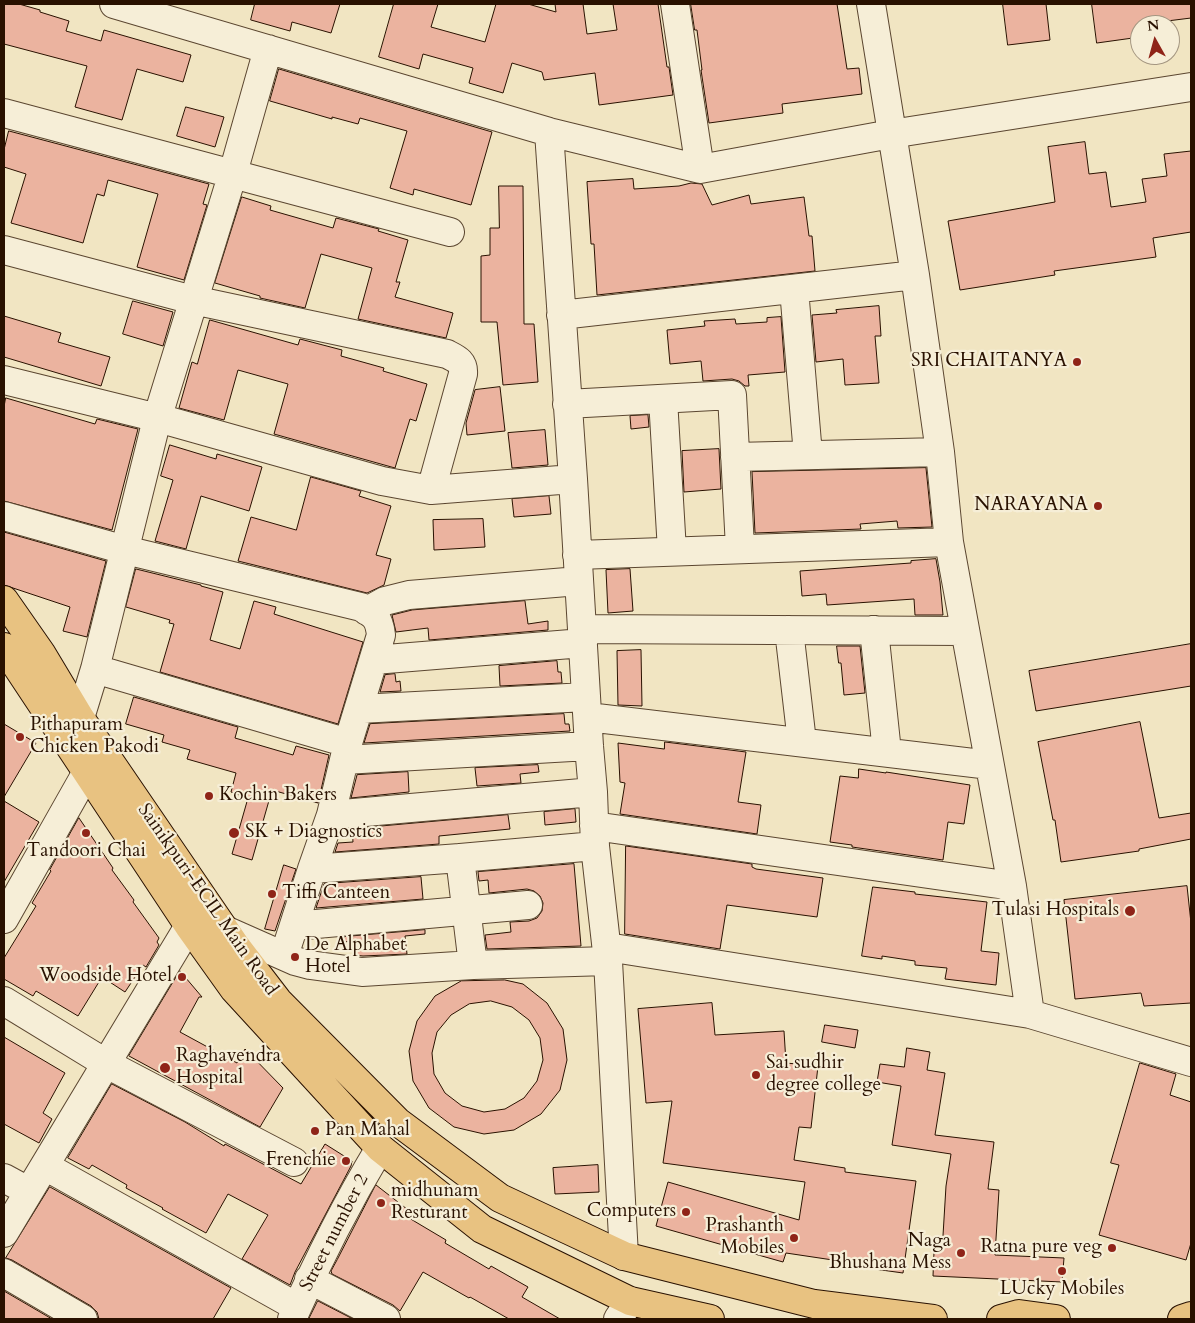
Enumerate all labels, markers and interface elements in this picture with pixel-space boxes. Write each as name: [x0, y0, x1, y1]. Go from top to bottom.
north arrow: [1130, 15, 1180, 65]
text: N: [1146, 15, 1160, 36]
place label: SRI CHAITANYA: [911, 351, 1067, 373]
marker: SRI CHAITANYA: [1071, 356, 1083, 368]
place label: NARAYANA: [974, 495, 1088, 517]
marker: NARAYANA: [1092, 500, 1104, 512]
place label: Pithapuram Chicken Pakodi: [30, 715, 159, 759]
marker: Pithapuram Chicken Pakodi: [14, 731, 26, 743]
place label: Kochin Bakers: [219, 785, 337, 807]
marker: Kochin Bakers: [203, 790, 215, 802]
street label: Sainikpuri-ECIL Main Road: [132, 800, 282, 1000]
place label: SK + Diagnostics: [245, 822, 382, 844]
marker: SK + Diagnostics: [227, 826, 241, 840]
marker: Tandoori Chai: [80, 827, 92, 839]
place label: Tandoori Chai: [26, 841, 146, 863]
place label: Tiffi Canteen: [282, 883, 390, 905]
marker: Tiffi Canteen: [266, 888, 278, 900]
place label: Tulasi Hospitals: [991, 900, 1119, 922]
marker: Tulasi Hospitals: [1123, 904, 1137, 918]
place label: De Alphabet Hotel: [305, 935, 406, 979]
marker: De Alphabet Hotel: [289, 951, 301, 963]
place label: Woodside Hotel: [39, 966, 172, 988]
marker: Woodside Hotel: [176, 971, 188, 983]
place label: Raghavendra Hospital: [176, 1046, 281, 1090]
place label: Sai sudhir degree college: [766, 1053, 881, 1097]
marker: Raghavendra Hospital: [158, 1061, 172, 1075]
marker: Sai sudhir degree college: [750, 1069, 762, 1081]
place label: Pan Mahal: [325, 1120, 410, 1142]
marker: Pan Mahal: [309, 1125, 321, 1137]
place label: Frenchie: [266, 1150, 336, 1172]
marker: Frenchie: [340, 1155, 352, 1167]
street label: Street number 2: [296, 1170, 374, 1296]
place label: midhunam Resturant: [391, 1181, 478, 1225]
marker: midhunam Resturant: [375, 1197, 387, 1209]
place label: Computers: [587, 1201, 676, 1223]
marker: Computers: [680, 1206, 692, 1218]
place label: Prashanth Mobiles: [705, 1216, 784, 1260]
place label: Naga Bhushana Mess: [829, 1231, 951, 1275]
marker: Prashanth Mobiles: [788, 1232, 800, 1244]
place label: Ratna pure veg: [980, 1237, 1102, 1259]
marker: Ratna pure veg: [1106, 1242, 1118, 1254]
marker: Naga Bhushana Mess: [955, 1247, 967, 1259]
marker: LUcky Mobiles: [1056, 1265, 1068, 1277]
place label: LUcky Mobiles: [1000, 1279, 1124, 1301]

